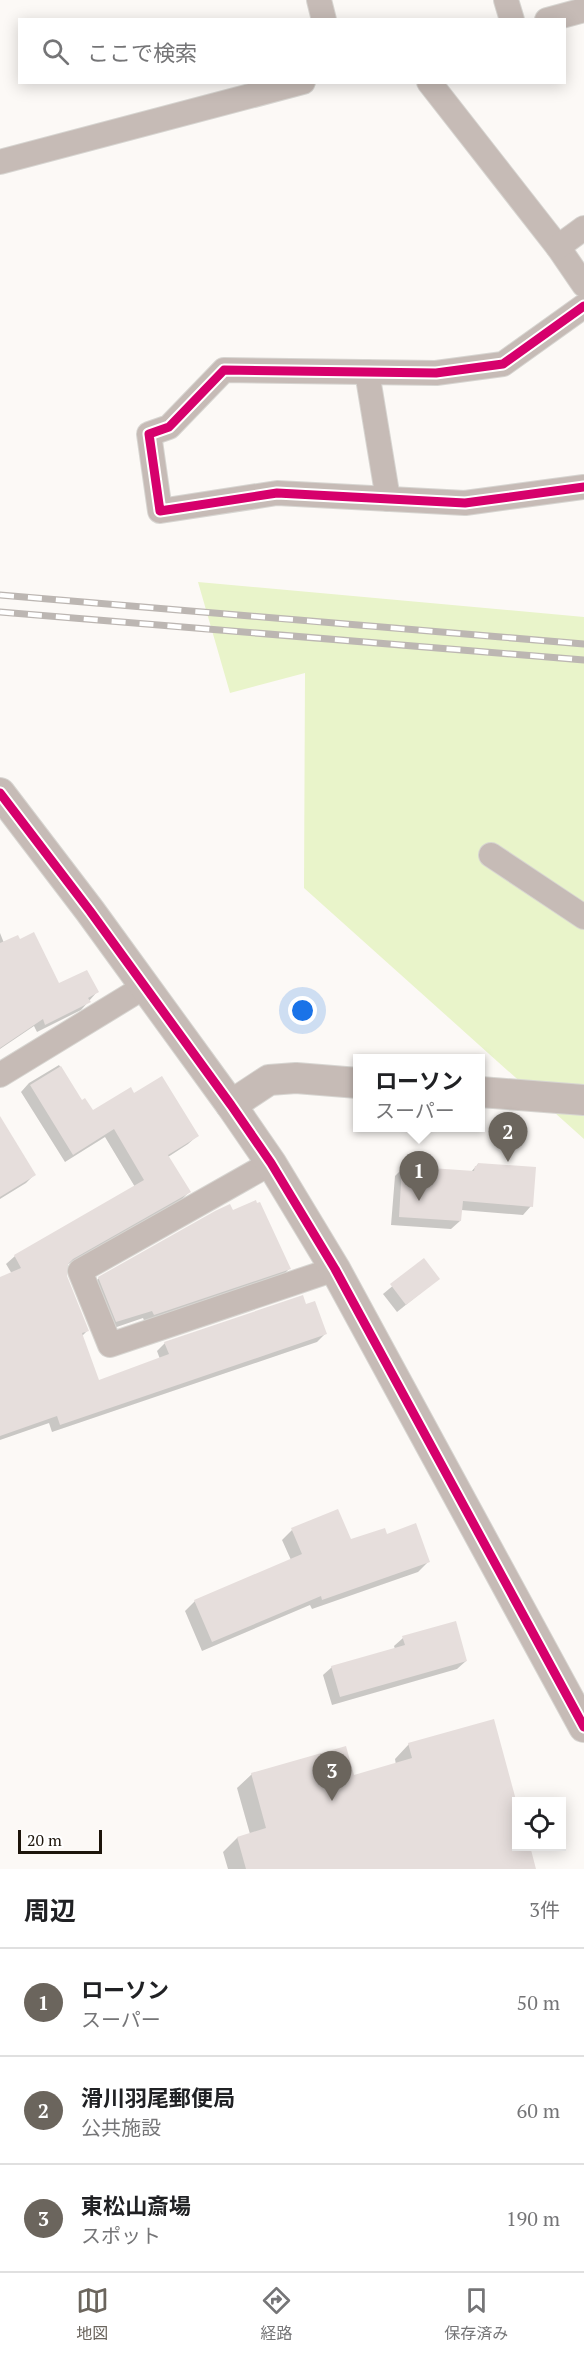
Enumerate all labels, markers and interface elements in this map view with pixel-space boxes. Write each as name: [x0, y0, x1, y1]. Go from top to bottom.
search box: [18, 18, 566, 84]
icon: search: [39, 35, 72, 68]
text: ここで検索: [87, 38, 197, 67]
your location: [288, 996, 317, 1025]
popup: [353, 1054, 485, 1132]
text: ローソン: [375, 1066, 463, 1095]
text: スーパー: [375, 1097, 455, 1124]
pin: 2: [488, 1112, 528, 1162]
pin: 1: [400, 1152, 438, 1201]
pin: 3: [312, 1752, 352, 1801]
map controls: [512, 1797, 566, 1851]
button: locate: [512, 1797, 566, 1851]
scale bar: [18, 1827, 102, 1854]
text: 20 m: [27, 1829, 62, 1851]
text: 周辺: [24, 1893, 76, 1927]
text: 3件: [529, 1896, 560, 1923]
text: ローソン: [81, 1975, 169, 2004]
text: 1: [38, 1989, 49, 2016]
text: 50 m: [517, 1989, 560, 2016]
text: スーパー: [81, 2006, 161, 2033]
text: 滑川羽尾郵便局: [81, 2083, 235, 2112]
text: 2: [38, 2097, 49, 2124]
text: 60 m: [517, 2097, 560, 2124]
text: 公共施設: [81, 2114, 161, 2141]
text: 東松山斎場: [81, 2191, 191, 2220]
text: 3: [38, 2205, 49, 2232]
text: 190 m: [506, 2205, 560, 2232]
text: スポット: [81, 2222, 161, 2249]
tab: 地図: [76, 2284, 109, 2344]
tab: 経路: [260, 2284, 293, 2344]
tab: 保存済み: [444, 2284, 508, 2344]

